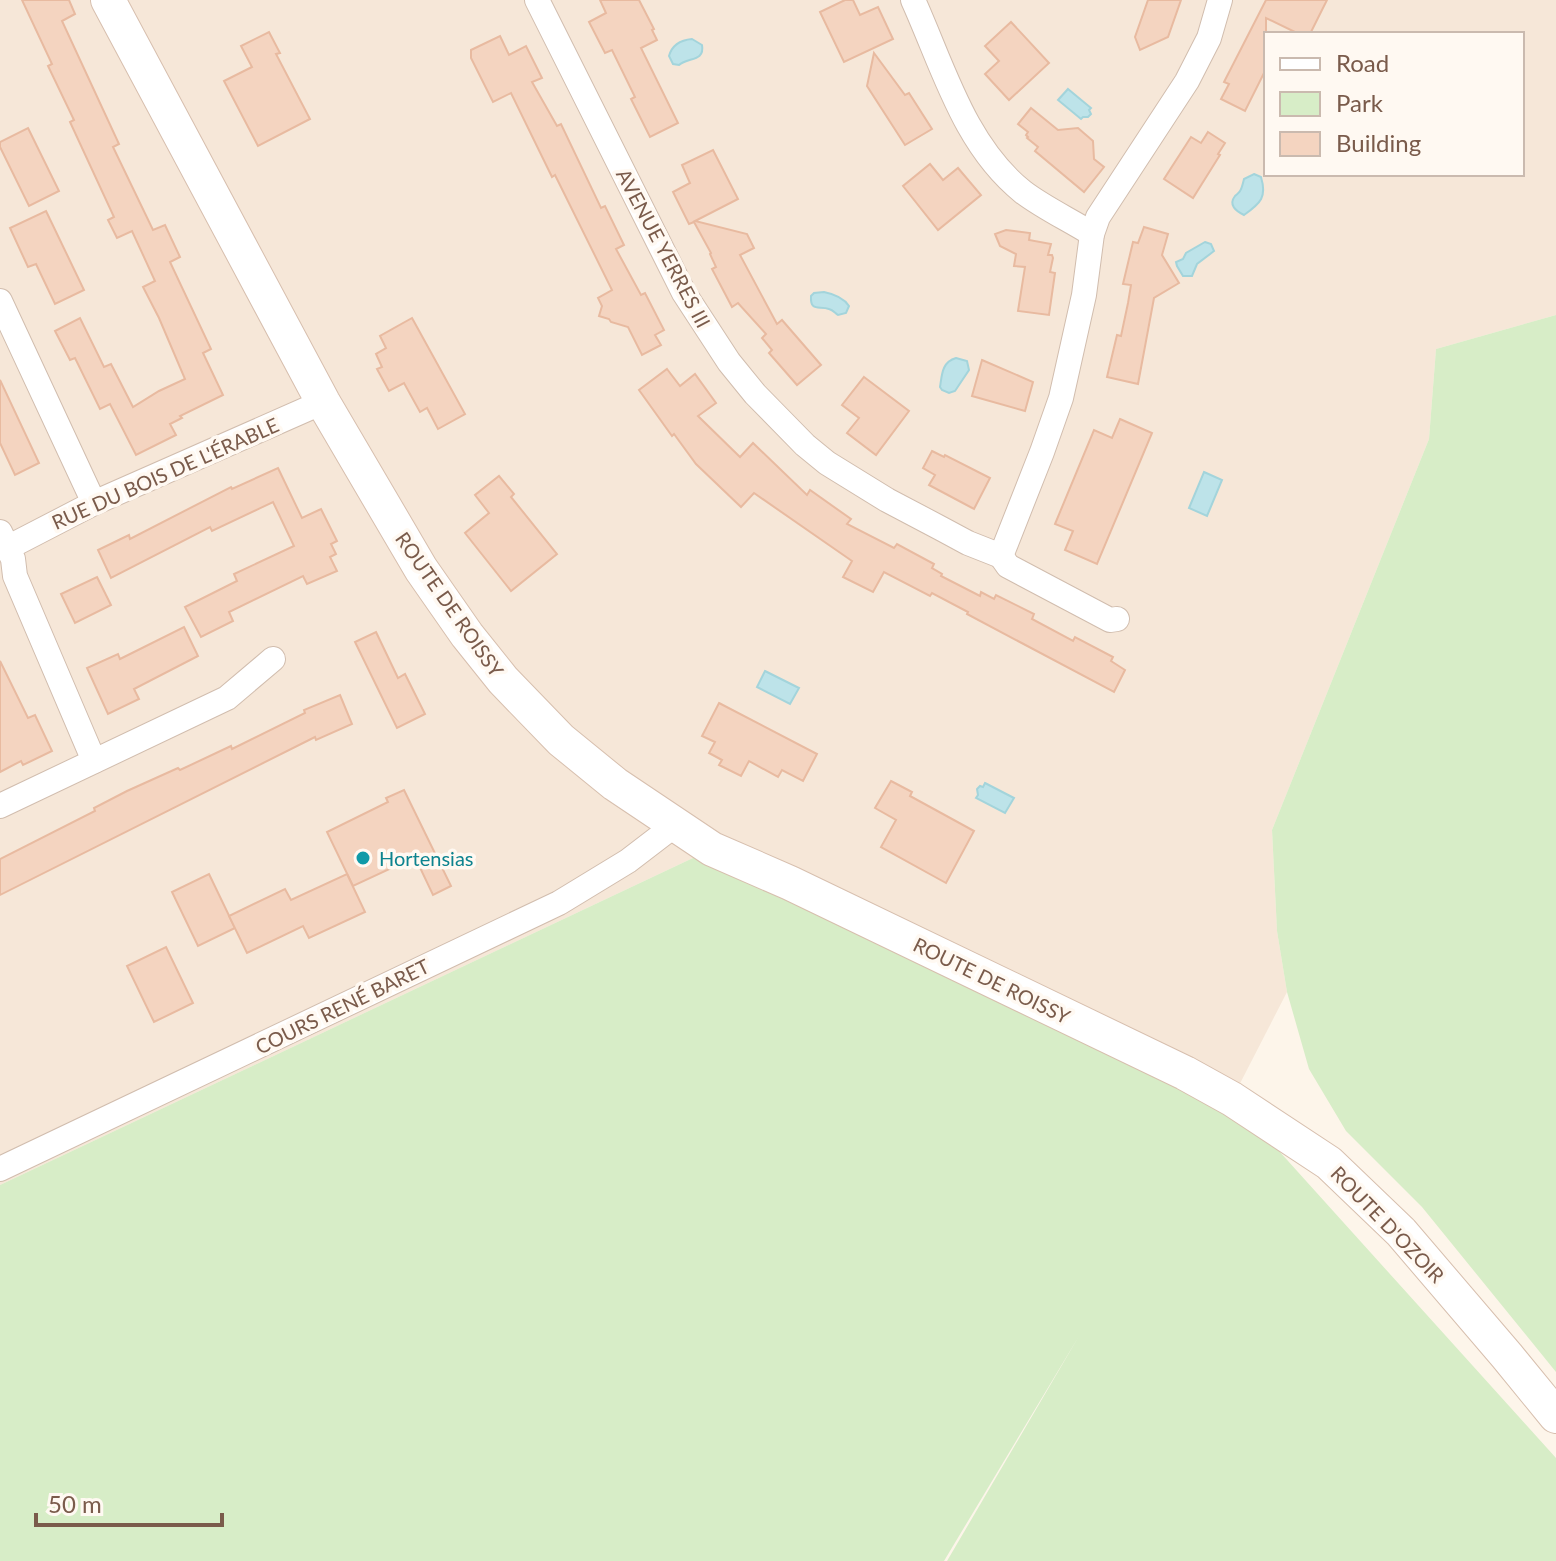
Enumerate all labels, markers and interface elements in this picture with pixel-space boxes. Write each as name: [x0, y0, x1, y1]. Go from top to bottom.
legend: [1264, 32, 1524, 176]
text: Road: [1336, 48, 1389, 77]
text: Park: [1336, 88, 1384, 117]
text: Building: [1336, 128, 1421, 157]
street label: AVENUE YERRES III: [612, 164, 716, 332]
street label: RUE DU BOIS DE L'ÉRABLE: [48, 412, 282, 534]
street label: ROUTE DE ROISSY: [391, 527, 509, 681]
place label: Hortensias: [379, 846, 473, 870]
marker: Hortensias: [354, 849, 372, 867]
street label: ROUTE DE ROISSY: [910, 932, 1075, 1029]
street label: COURS RENÉ BARET: [251, 953, 433, 1059]
street label: ROUTE D'OZOIR: [1326, 1161, 1450, 1287]
scale bar: [36, 1477, 222, 1527]
text: 50 m: [48, 1489, 102, 1518]

